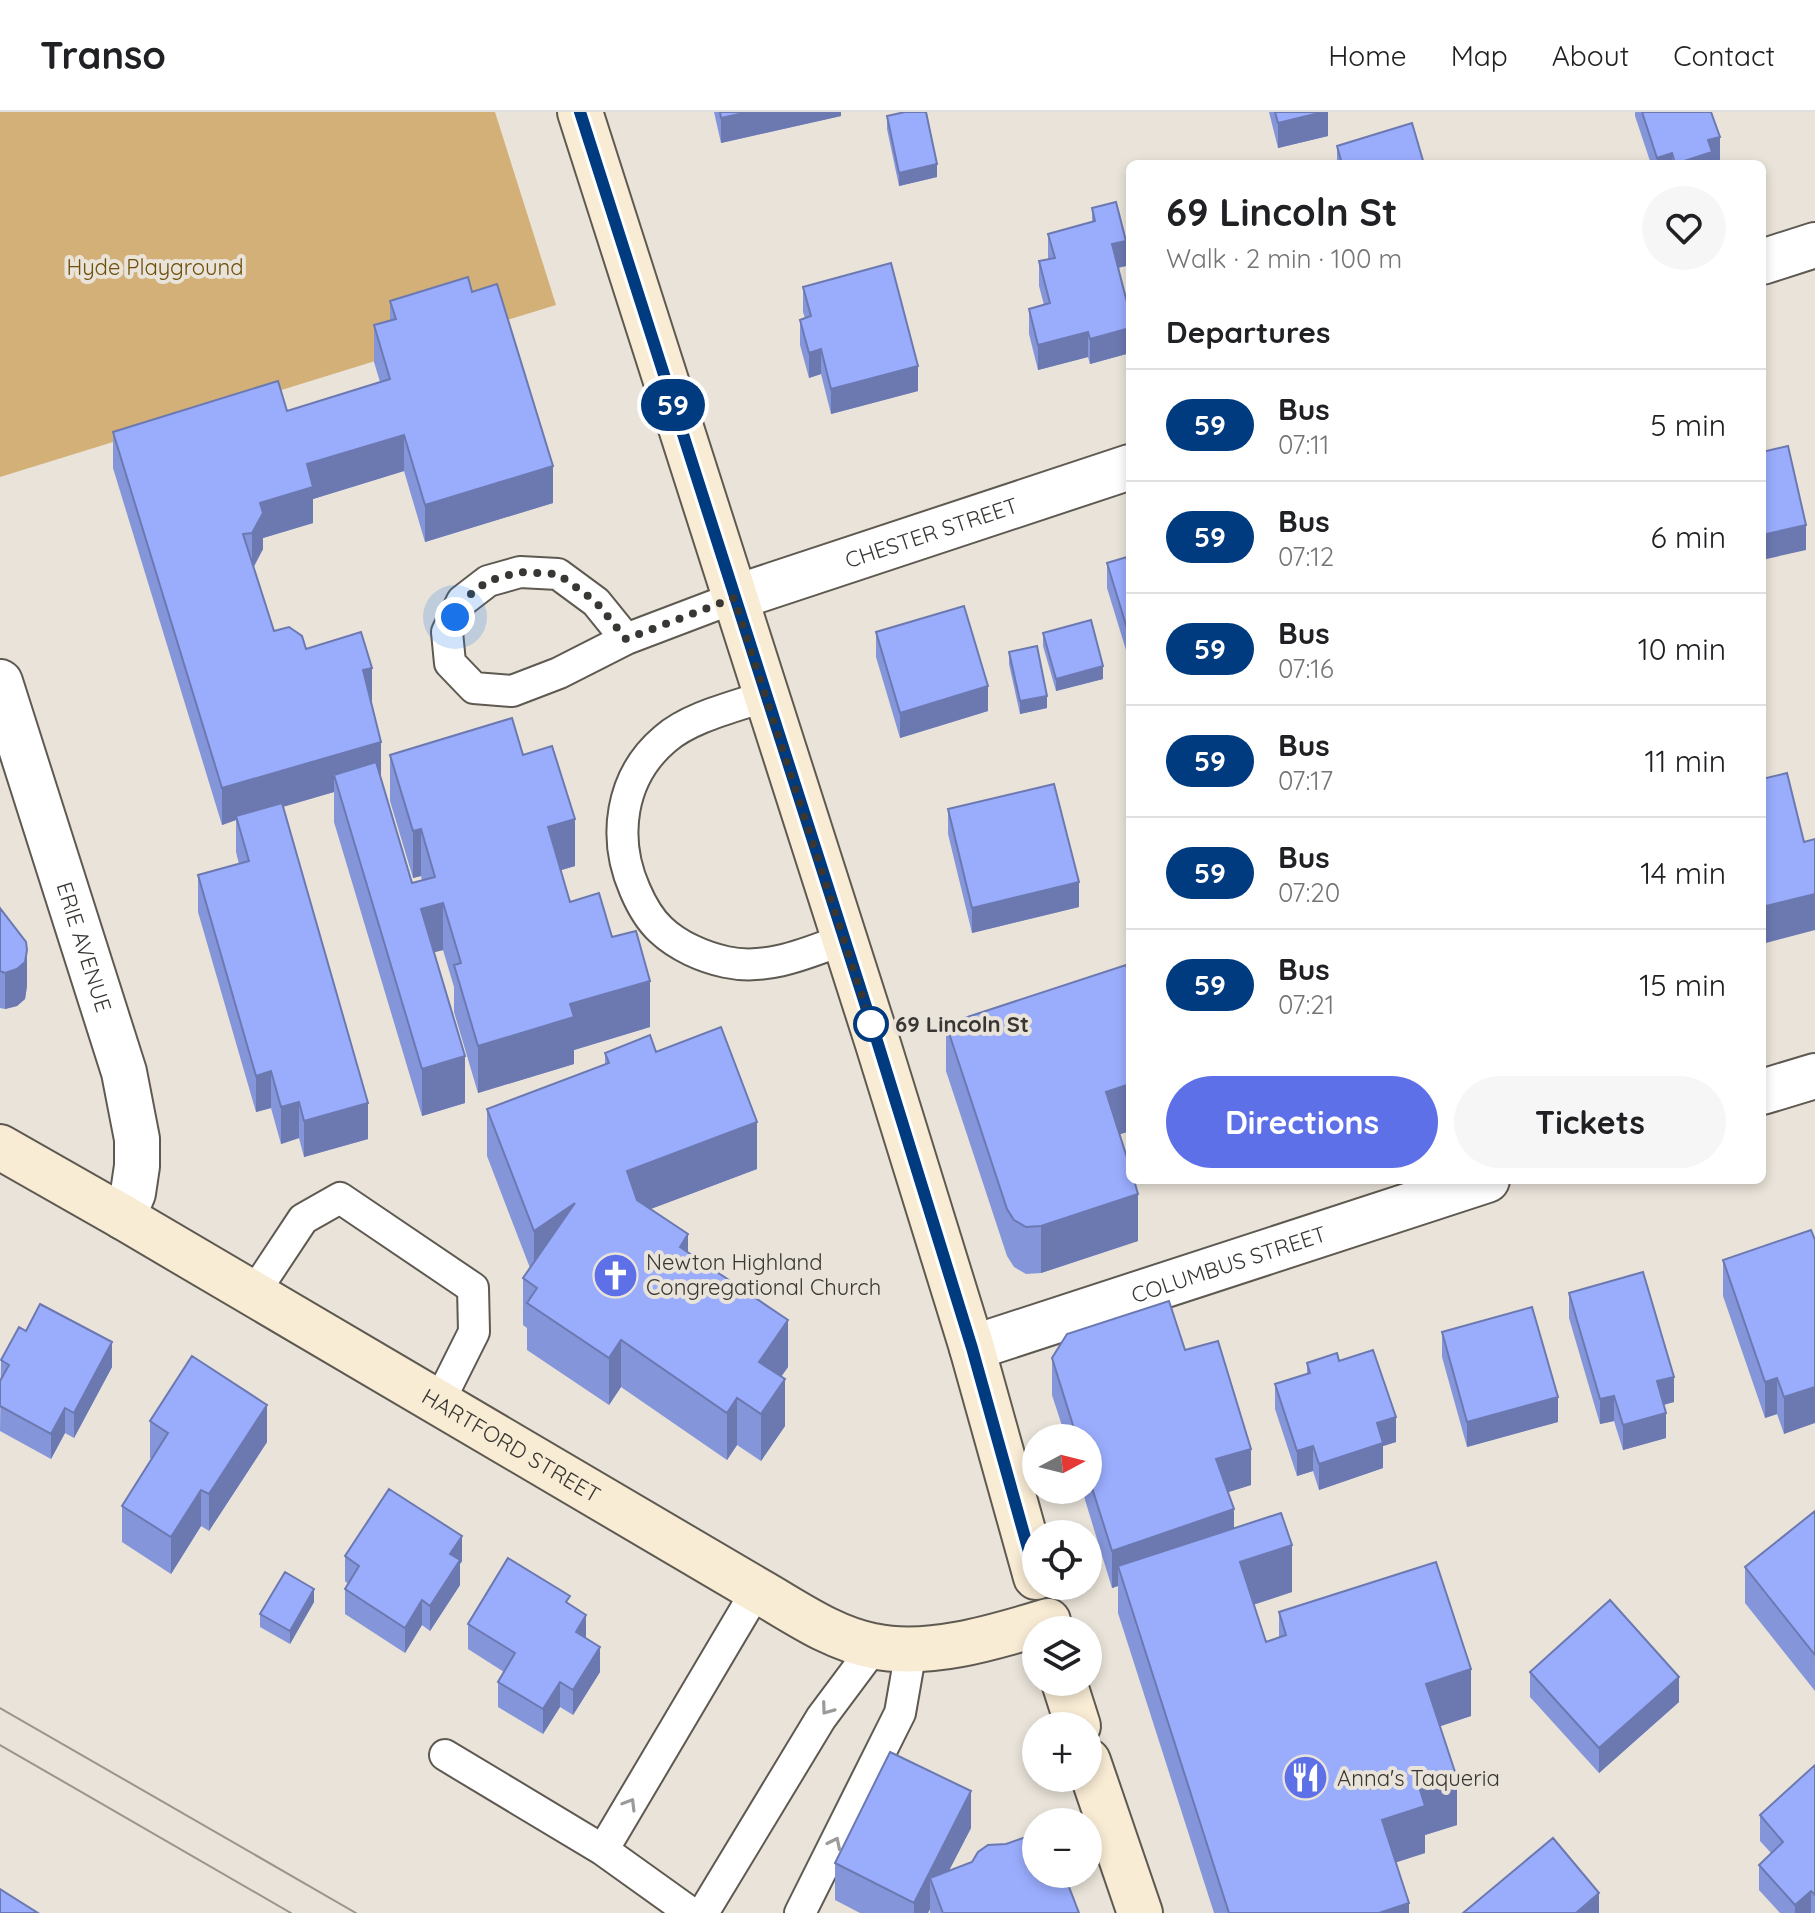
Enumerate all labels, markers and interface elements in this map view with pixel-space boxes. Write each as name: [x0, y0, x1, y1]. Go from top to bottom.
text: Transo: [40, 31, 166, 79]
text: Home: [1328, 38, 1407, 73]
text: Map: [1451, 38, 1508, 73]
text: About: [1552, 38, 1629, 73]
text: Contact: [1673, 38, 1775, 73]
button: heart: [1642, 186, 1726, 270]
text: 69 Lincoln St: [1166, 188, 1397, 236]
text: Walk · 2 min · 100 m: [1166, 242, 1402, 275]
park label: Hyde Playground: [66, 253, 244, 281]
text: Departures: [1166, 313, 1331, 351]
line badge: 59: [637, 379, 709, 431]
text: 59: [657, 387, 689, 422]
text: Bus: [1278, 390, 1330, 428]
text: 5 min: [1650, 406, 1726, 444]
text: 59: [1194, 407, 1226, 442]
text: 07:11: [1278, 428, 1329, 461]
street label: CHESTER STREET: [841, 491, 1021, 574]
text: Bus: [1278, 502, 1330, 540]
text: 6 min: [1651, 518, 1726, 556]
text: 59: [1194, 519, 1226, 554]
text: 07:12: [1278, 540, 1334, 573]
your location: [435, 597, 475, 637]
text: Bus: [1278, 614, 1330, 652]
text: 10 min: [1638, 630, 1726, 668]
text: 59: [1194, 631, 1226, 666]
text: 07:16: [1278, 652, 1334, 685]
text: Bus: [1278, 726, 1330, 764]
text: 11 min: [1644, 742, 1726, 780]
text: 59: [1194, 743, 1226, 778]
text: 07:17: [1278, 764, 1333, 797]
text: Bus: [1278, 838, 1330, 876]
text: 14 min: [1640, 854, 1726, 892]
text: 59: [1194, 855, 1226, 890]
text: 07:20: [1278, 876, 1340, 909]
street label: ERIE AVENUE: [50, 878, 118, 1015]
text: Bus: [1278, 950, 1330, 988]
text: 15 min: [1639, 966, 1726, 1004]
text: 59: [1194, 967, 1226, 1002]
text: 07:21: [1278, 988, 1334, 1021]
marker: 69 Lincoln St: [854, 1007, 888, 1041]
place label: 69 Lincoln St: [895, 1010, 1029, 1038]
button: Directions: [1166, 1076, 1438, 1168]
button: Tickets: [1454, 1076, 1726, 1168]
street label: COLUMBUS STREET: [1128, 1219, 1330, 1309]
place label: Newton Highland Congregational Church: [646, 1248, 881, 1301]
church icon: Newton Highland Congregational Church: [591, 1251, 639, 1299]
street label: HARTFORD STREET: [417, 1382, 606, 1509]
north arrow: [1022, 1424, 1102, 1504]
map controls: [1022, 1424, 1102, 1888]
button: locate: [1022, 1520, 1102, 1600]
button: layers: [1022, 1616, 1102, 1696]
one-way arrow: [822, 1701, 837, 1715]
button: +: [1022, 1712, 1102, 1792]
restaurant icon: Anna's Taqueria: [1282, 1754, 1330, 1802]
place label: Anna's Taqueria: [1337, 1764, 1500, 1792]
one-way arrow: [620, 1798, 636, 1813]
button: −: [1022, 1808, 1102, 1888]
one-way arrow: [825, 1837, 841, 1852]

